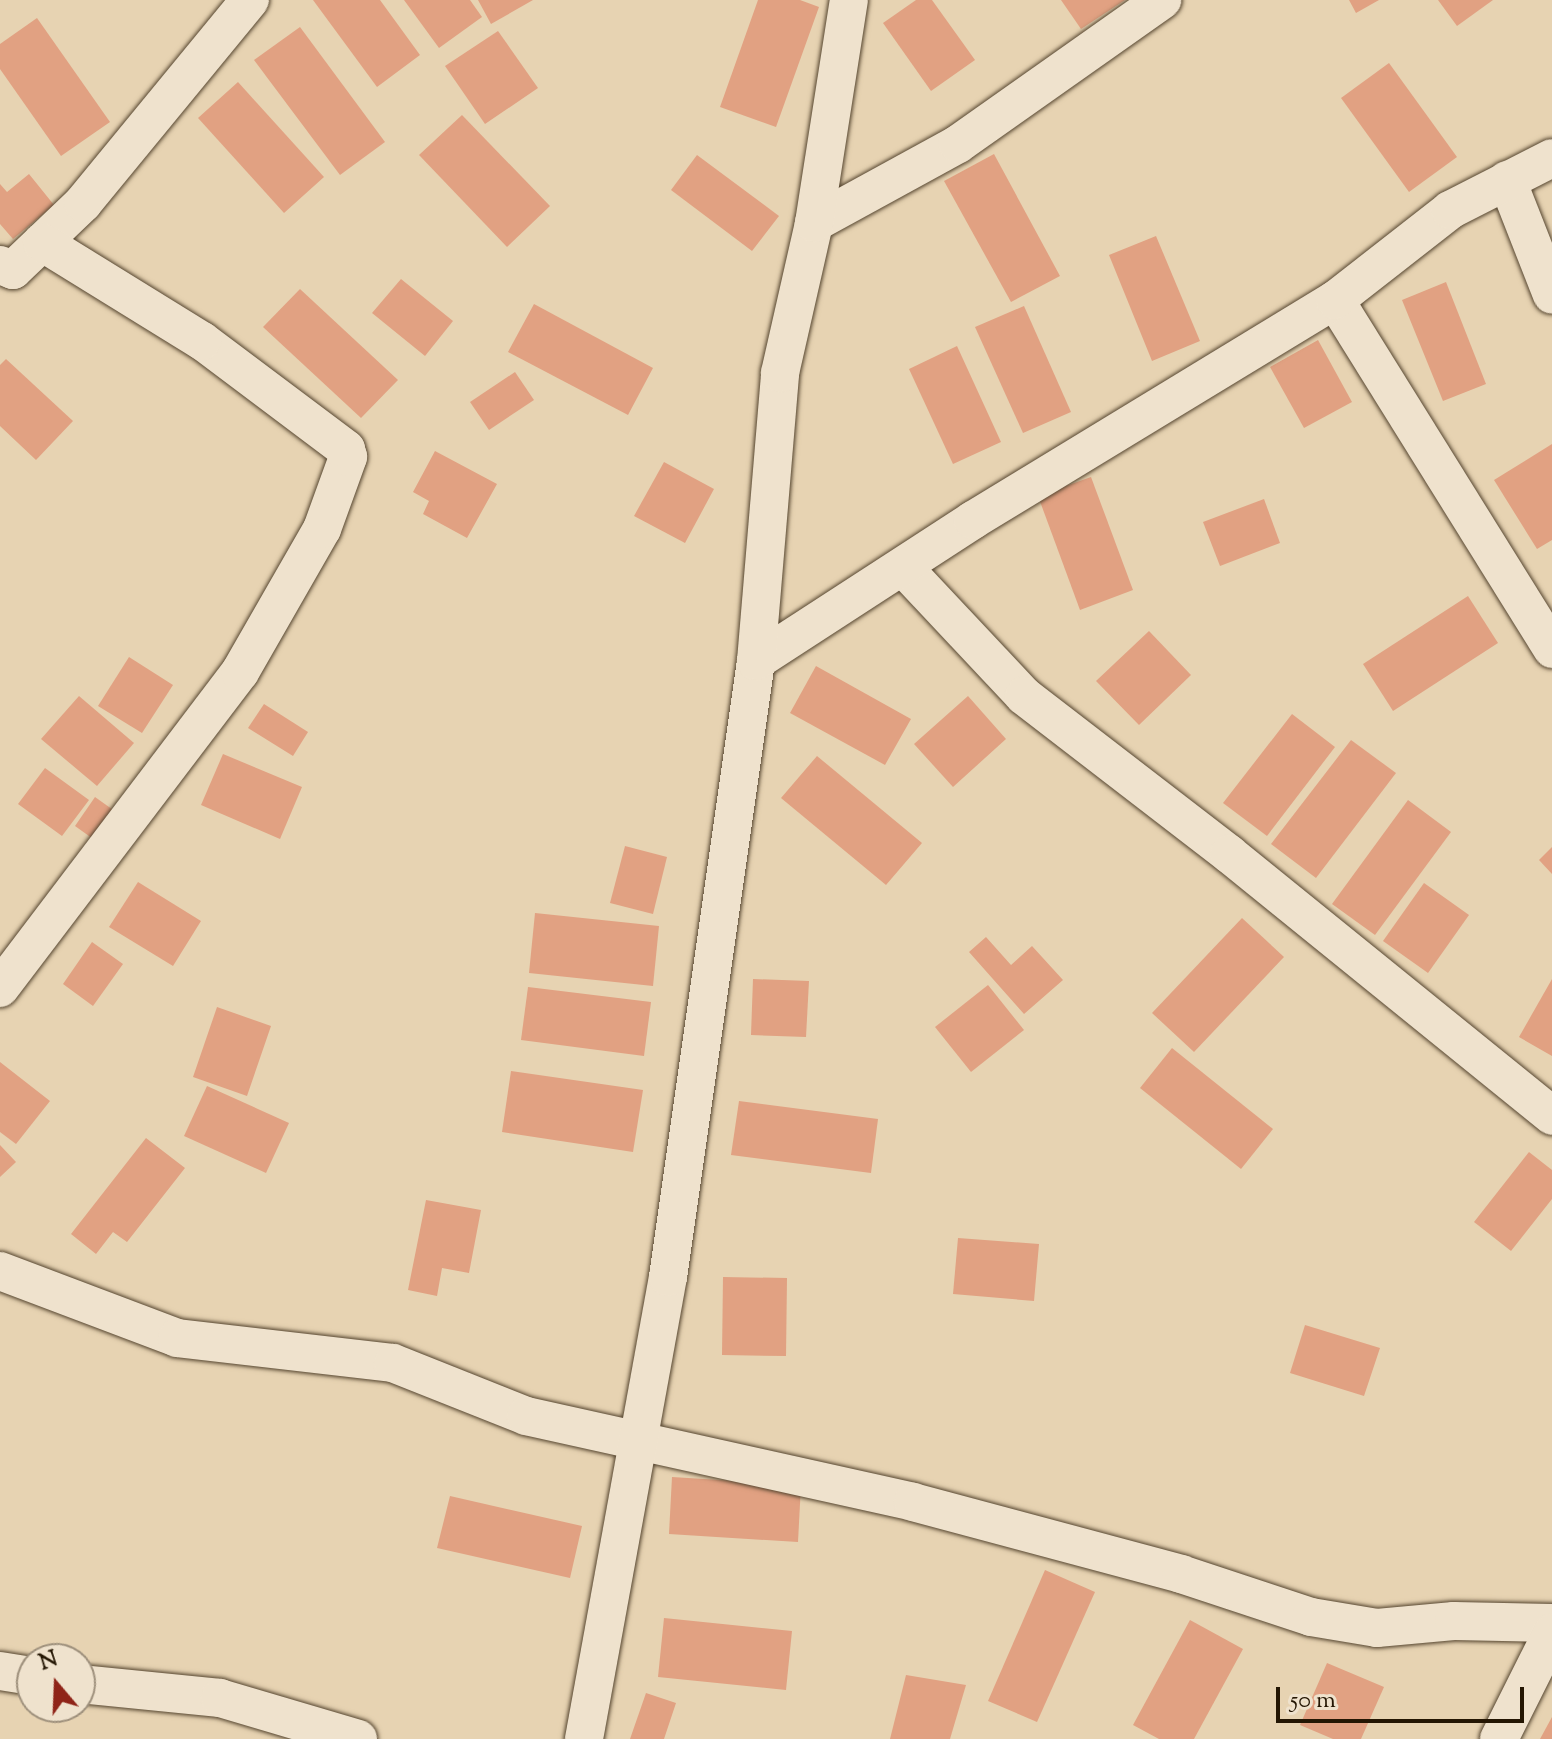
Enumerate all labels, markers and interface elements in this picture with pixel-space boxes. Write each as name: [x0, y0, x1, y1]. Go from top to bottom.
north arrow: [16, 1643, 96, 1723]
text: N: [35, 1644, 62, 1680]
scale bar: [1280, 1671, 1528, 1721]
text: 50 m: [1290, 1684, 1336, 1718]

